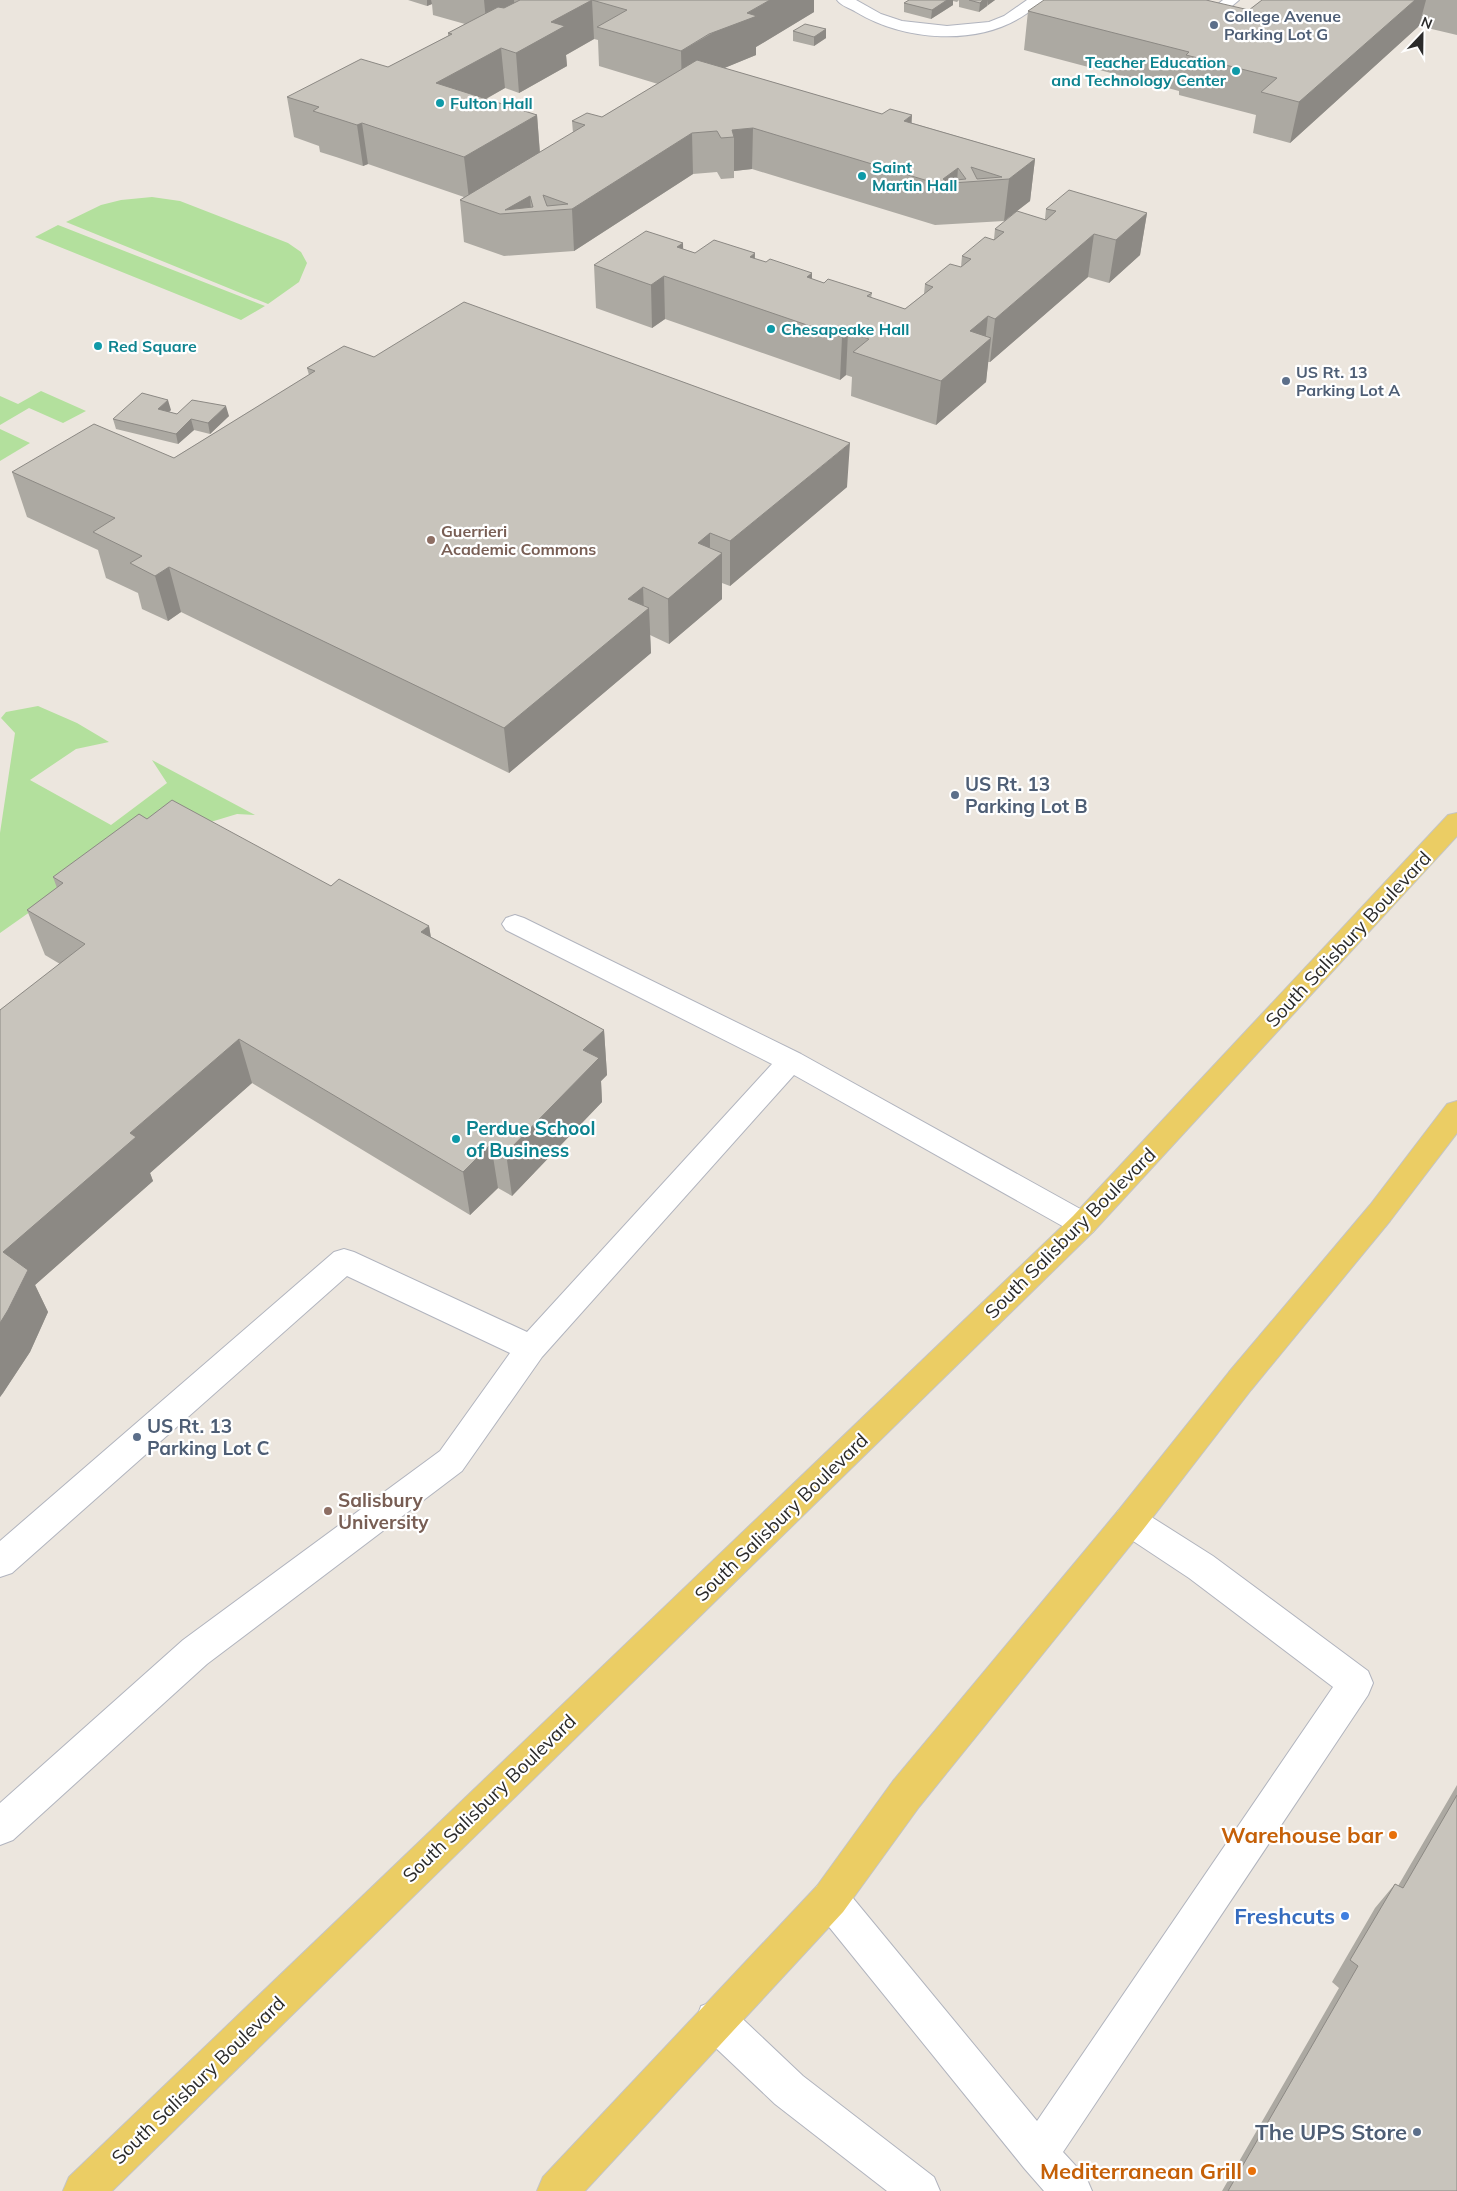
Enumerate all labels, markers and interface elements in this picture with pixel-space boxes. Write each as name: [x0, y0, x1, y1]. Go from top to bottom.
place label: College Avenue Parking Lot G: [1224, 6, 1341, 44]
north arrow: [1397, 10, 1447, 60]
text: N: [1419, 13, 1435, 33]
marker: College Avenue Parking Lot G: [1208, 19, 1220, 31]
place label: Teacher Education and Technology Center: [1051, 52, 1227, 90]
marker: Teacher Education and Technology Center: [1230, 65, 1242, 77]
place label: Fulton Hall: [450, 93, 533, 113]
marker: Fulton Hall: [434, 97, 446, 109]
place label: Saint Martin Hall: [872, 157, 958, 195]
marker: Saint Martin Hall: [856, 170, 868, 182]
place label: Chesapeake Hall: [781, 319, 909, 339]
marker: Chesapeake Hall: [765, 323, 777, 335]
place label: Red Square: [108, 336, 197, 356]
marker: Red Square: [92, 340, 104, 352]
place label: US Rt. 13 Parking Lot A: [1296, 362, 1400, 400]
marker: US Rt. 13 Parking Lot A: [1280, 375, 1292, 387]
place label: Guerrieri Academic Commons: [441, 521, 596, 559]
marker: Guerrieri Academic Commons: [425, 534, 437, 546]
place label: US Rt. 13 Parking Lot B: [965, 772, 1088, 818]
marker: US Rt. 13 Parking Lot B: [949, 789, 961, 801]
street label: South Salisbury Boulevard: [1260, 846, 1436, 1032]
place label: Perdue School of Business: [466, 1116, 595, 1162]
marker: Perdue School of Business: [450, 1133, 462, 1145]
street label: South Salisbury Boulevard: [980, 1143, 1160, 1323]
place label: US Rt. 13 Parking Lot C: [147, 1414, 270, 1460]
street label: South Salisbury Boulevard: [689, 1428, 873, 1606]
marker: US Rt. 13 Parking Lot C: [131, 1431, 143, 1443]
place label: Salisbury University: [338, 1488, 429, 1534]
marker: Salisbury University: [322, 1505, 334, 1517]
street label: South Salisbury Boulevard: [397, 1709, 581, 1887]
place label: Warehouse bar: [1221, 1821, 1383, 1849]
marker: Warehouse bar: [1387, 1829, 1399, 1841]
place label: Freshcuts: [1234, 1902, 1335, 1930]
marker: Freshcuts: [1339, 1910, 1351, 1922]
street label: South Salisbury Boulevard: [106, 1991, 290, 2169]
place label: The UPS Store: [1255, 2118, 1407, 2146]
marker: The UPS Store: [1411, 2126, 1423, 2138]
place label: Mediterranean Grill: [1040, 2157, 1242, 2185]
marker: Mediterranean Grill: [1246, 2165, 1258, 2177]

